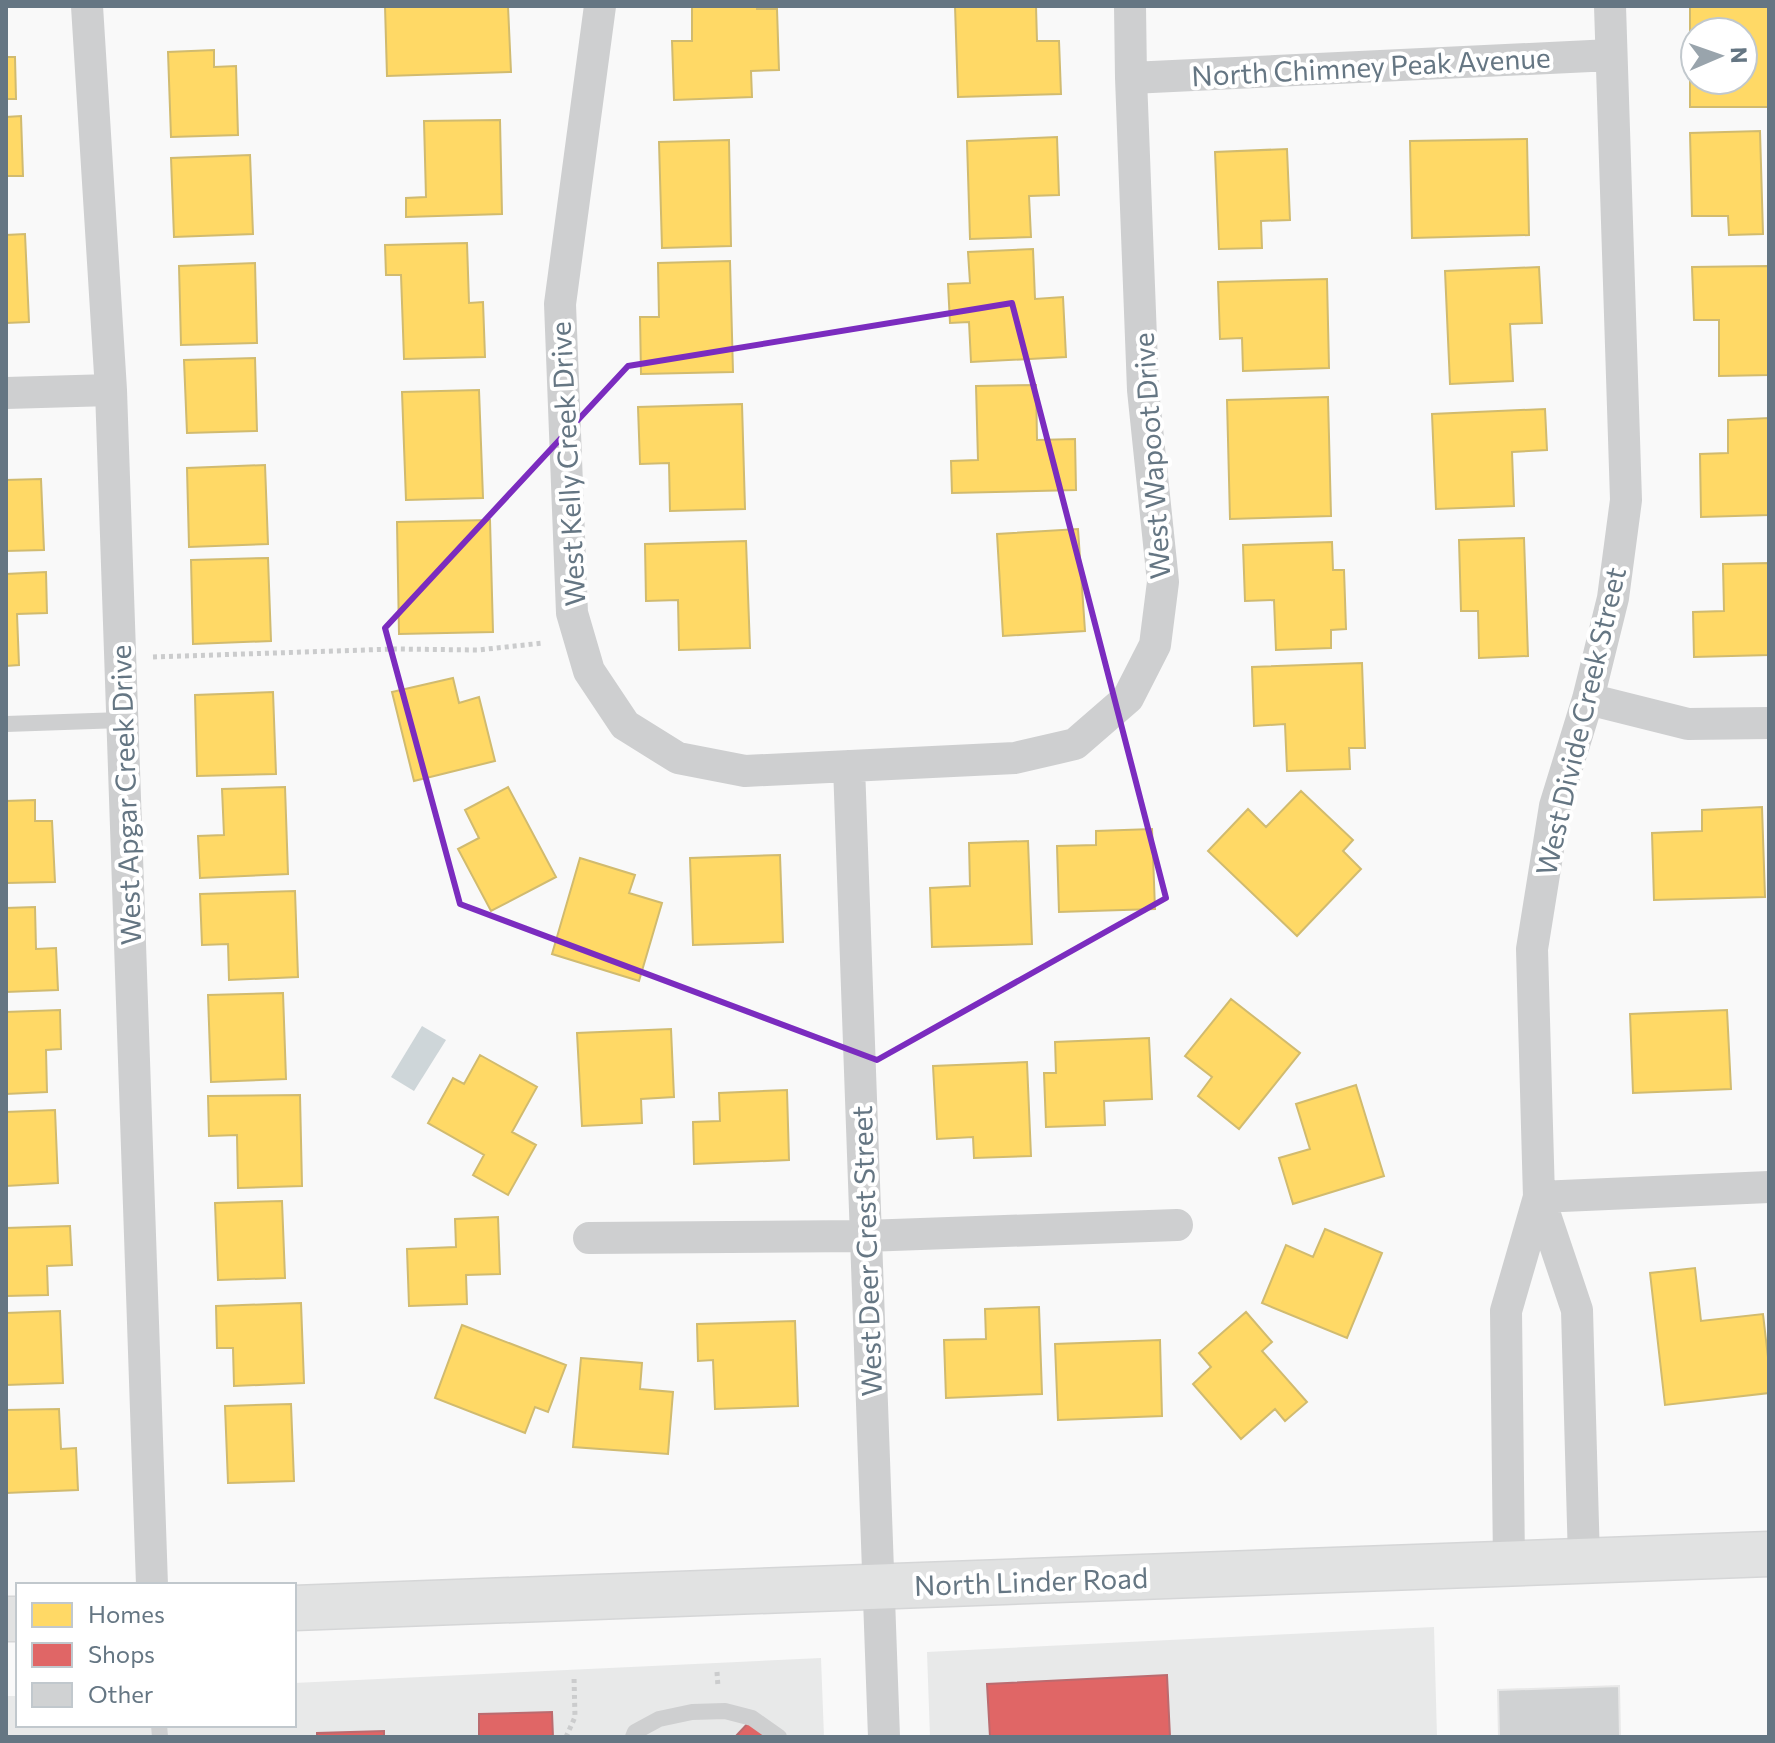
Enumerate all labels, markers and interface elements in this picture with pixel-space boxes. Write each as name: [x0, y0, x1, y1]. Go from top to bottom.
north arrow: [1679, 16, 1759, 96]
street label: North Chimney Peak Avenue: [1191, 40, 1551, 92]
text: N: [1726, 47, 1753, 64]
street label: West Kelly Creek Drive: [543, 321, 591, 607]
street label: West Wapoot Drive: [1125, 332, 1177, 580]
street label: West Divide Creek Street: [1528, 563, 1632, 879]
street label: West Apgar Creek Drive: [103, 644, 147, 946]
street label: West Deer Crest Street: [844, 1105, 888, 1397]
street label: North Linder Road: [913, 1560, 1149, 1602]
legend: [16, 1583, 296, 1727]
text: Homes: [88, 1599, 165, 1628]
text: Shops: [88, 1639, 155, 1668]
text: Other: [88, 1679, 154, 1708]

